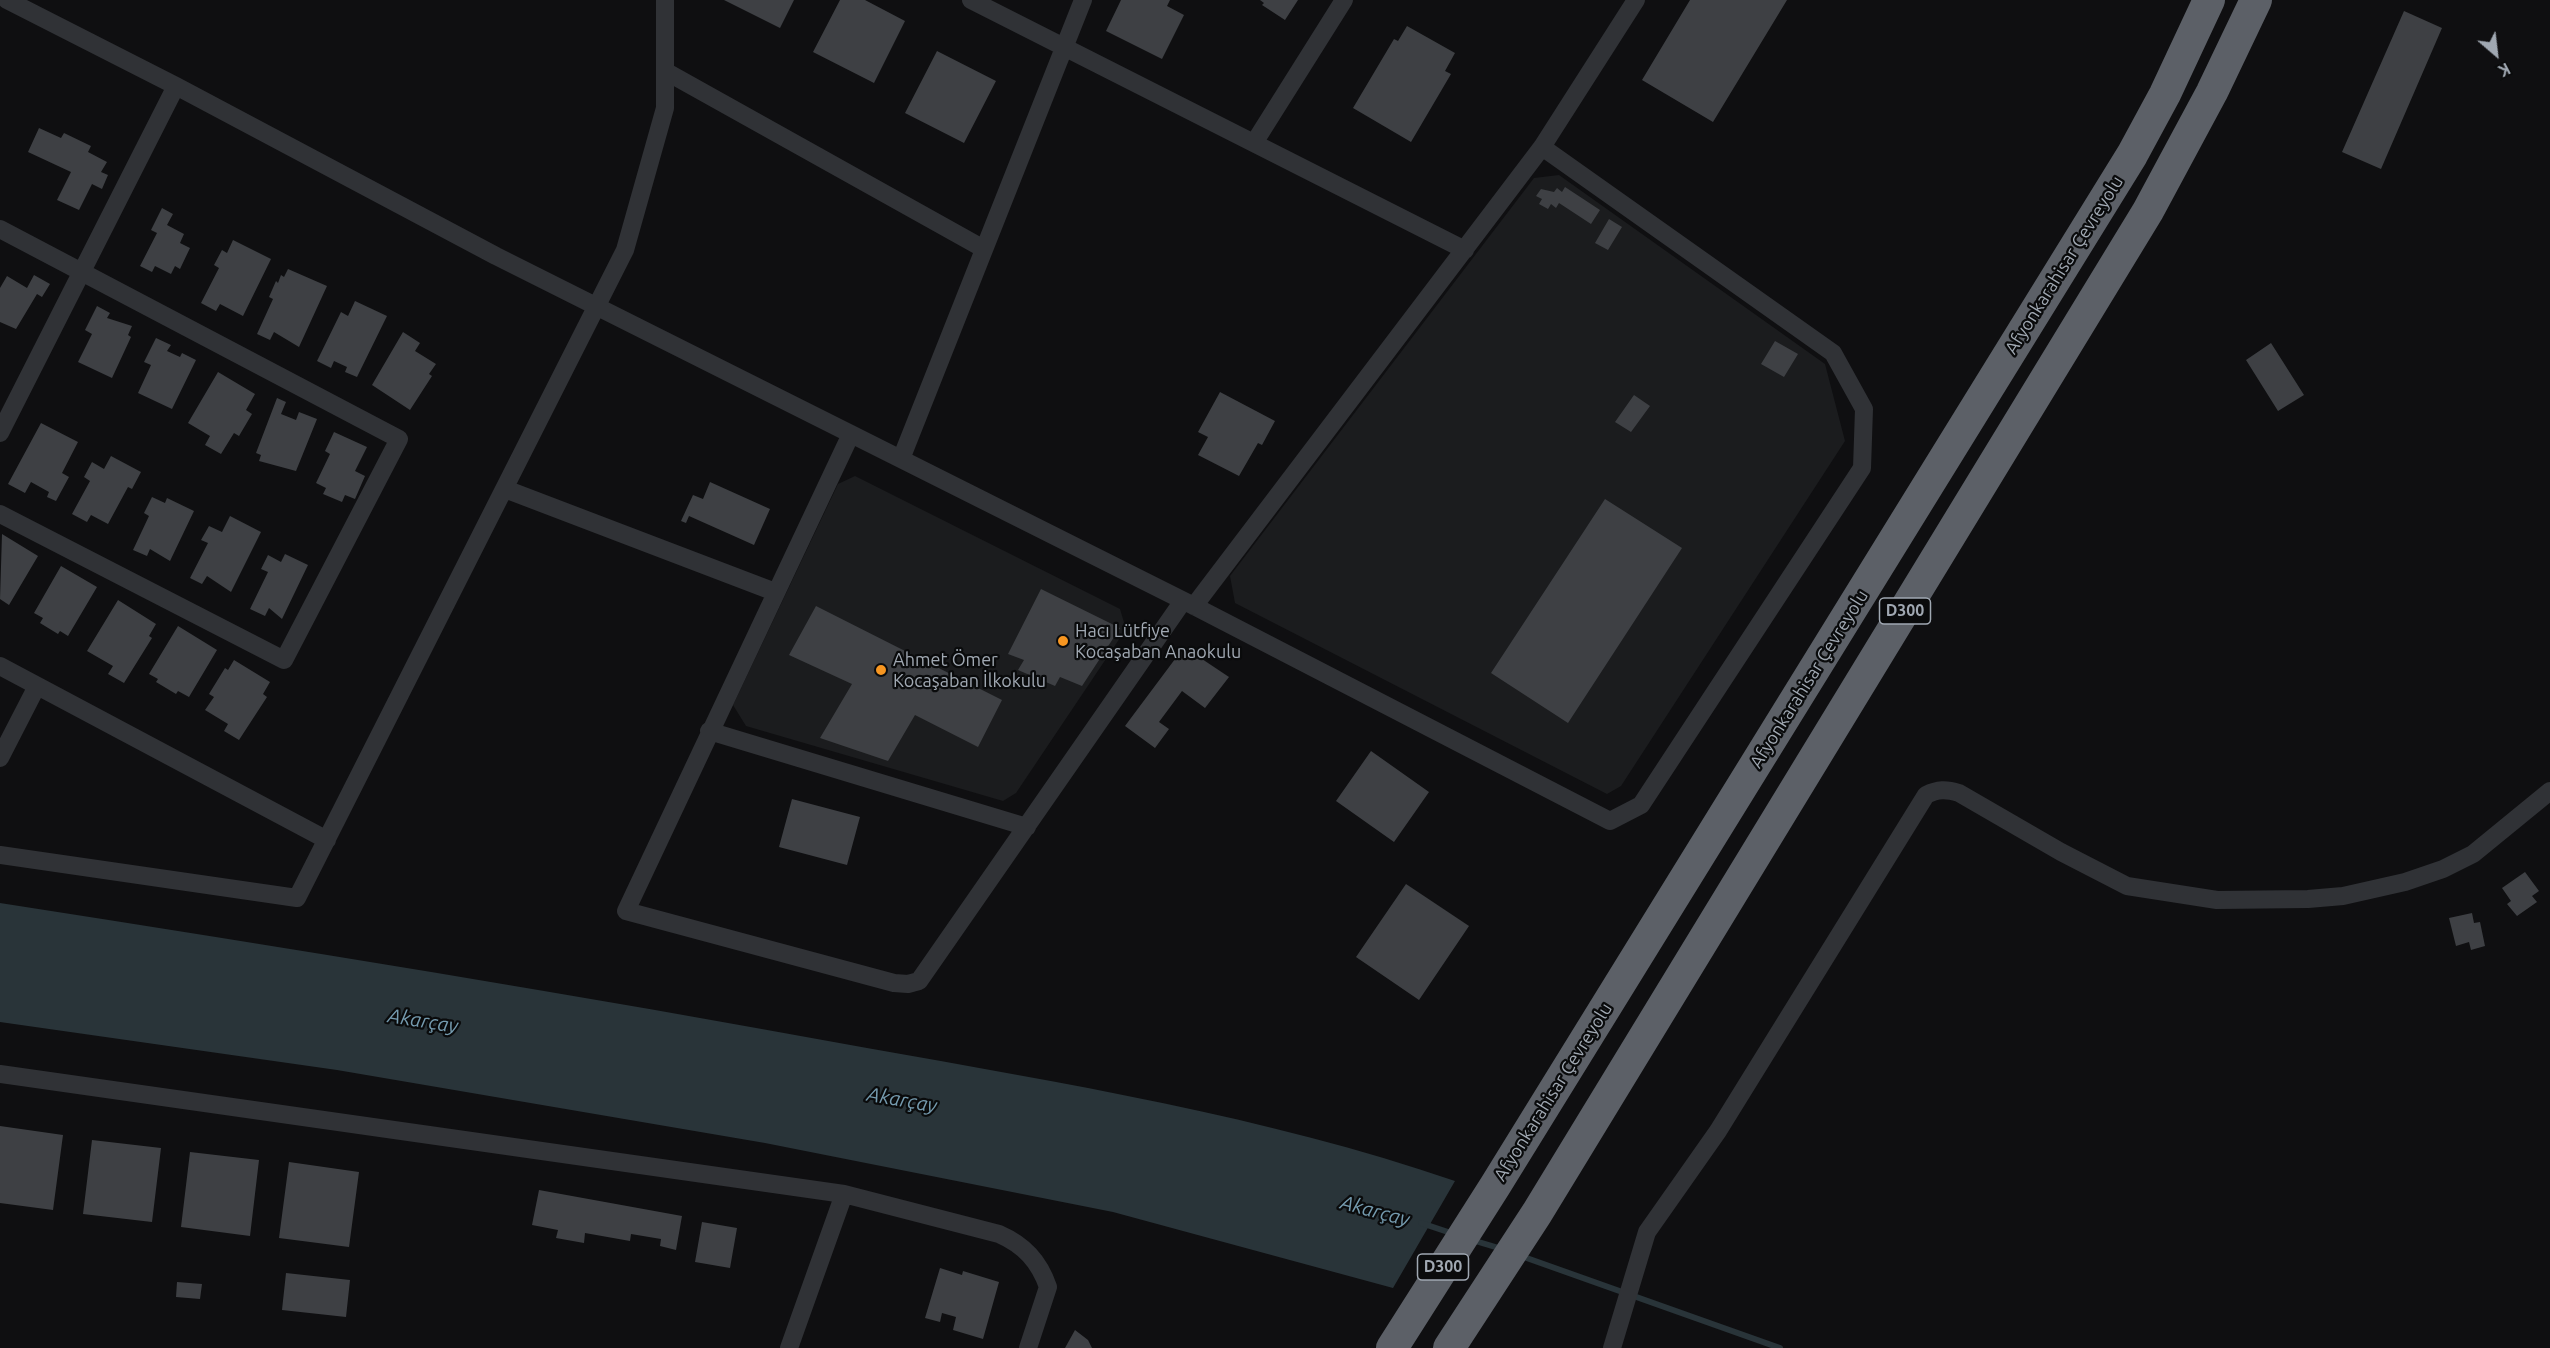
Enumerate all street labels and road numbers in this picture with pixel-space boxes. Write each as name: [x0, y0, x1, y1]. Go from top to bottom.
street label: Afyonkarahisar Çevreyolu: [2000, 172, 2128, 358]
street label: Afyonkarahisar Çevreyolu: [1745, 586, 1873, 772]
road number: D300: [1880, 598, 1930, 624]
street label: Afyonkarahisar Çevreyolu: [1489, 999, 1617, 1185]
road number: D300: [1418, 1254, 1468, 1280]

